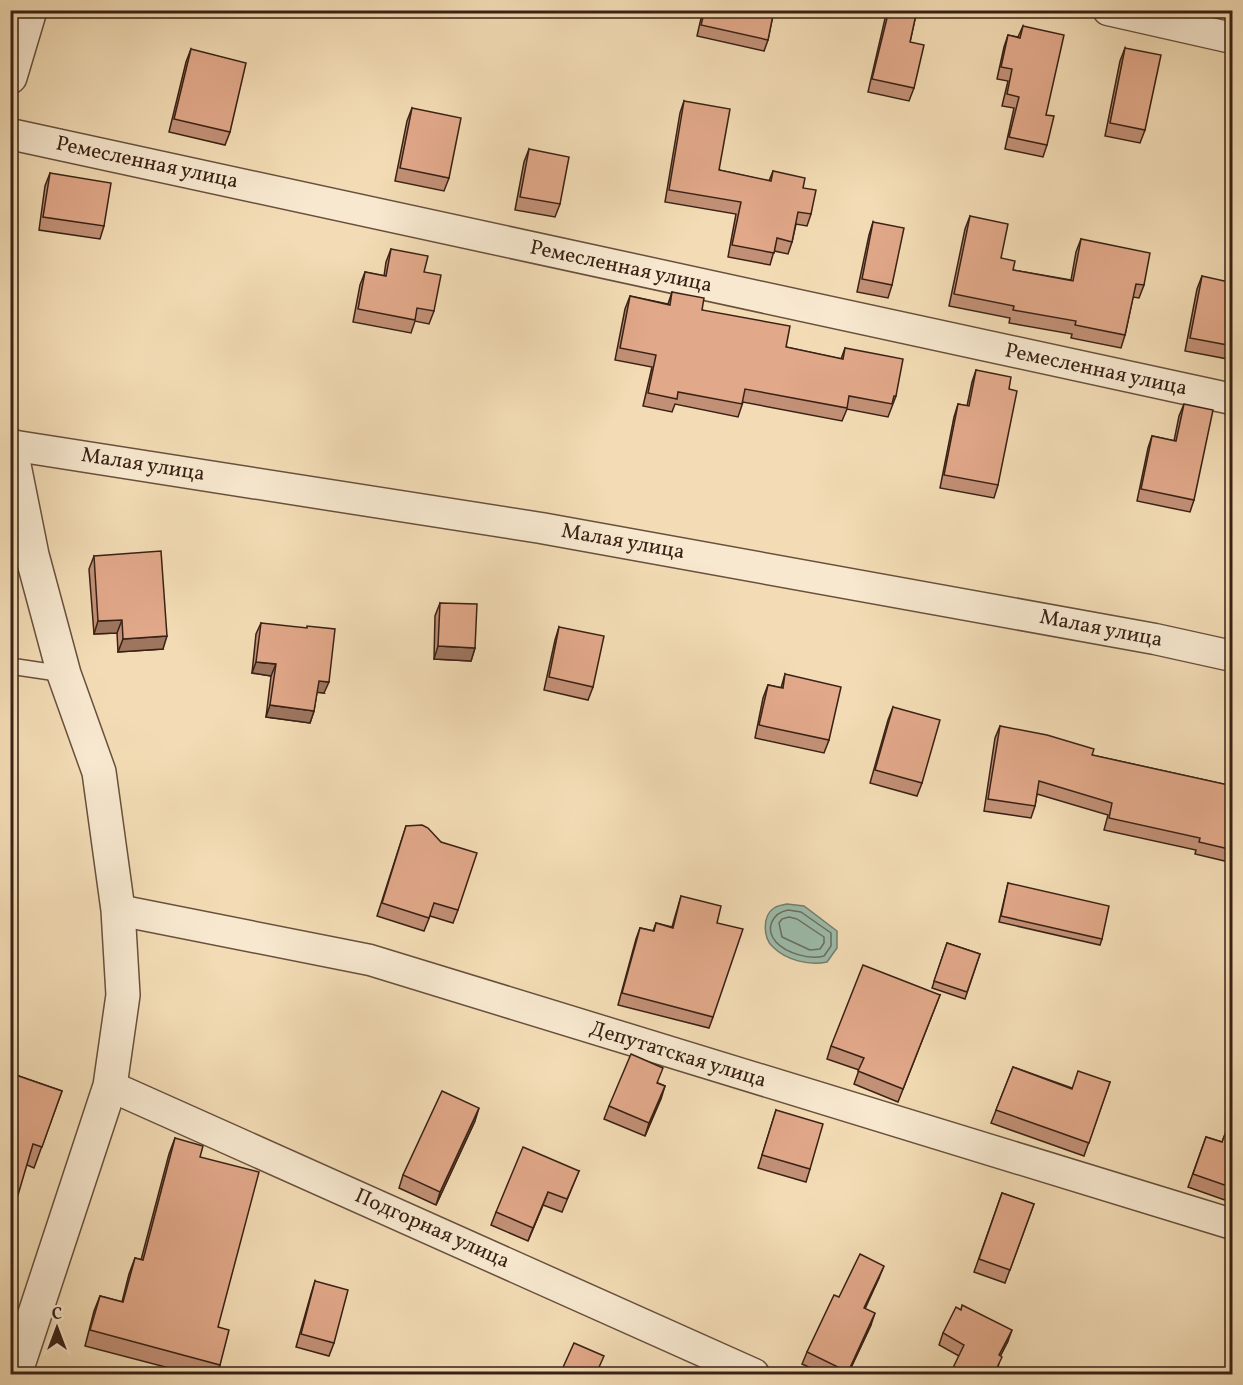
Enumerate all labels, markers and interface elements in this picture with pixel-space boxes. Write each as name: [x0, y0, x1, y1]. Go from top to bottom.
street label: Ремесленная улица: [53, 129, 241, 197]
street label: Ремесленная улица: [527, 233, 715, 301]
street label: Ремесленная улица: [1002, 336, 1190, 404]
street label: Малая улица: [79, 441, 207, 489]
street label: Малая улица: [559, 517, 687, 567]
street label: Малая улица: [1037, 603, 1165, 655]
street label: Депутатская улица: [586, 1014, 770, 1096]
street label: Подгорная улица: [350, 1182, 514, 1276]
north arrow: [27, 1298, 87, 1358]
text: С: [52, 1304, 62, 1326]

